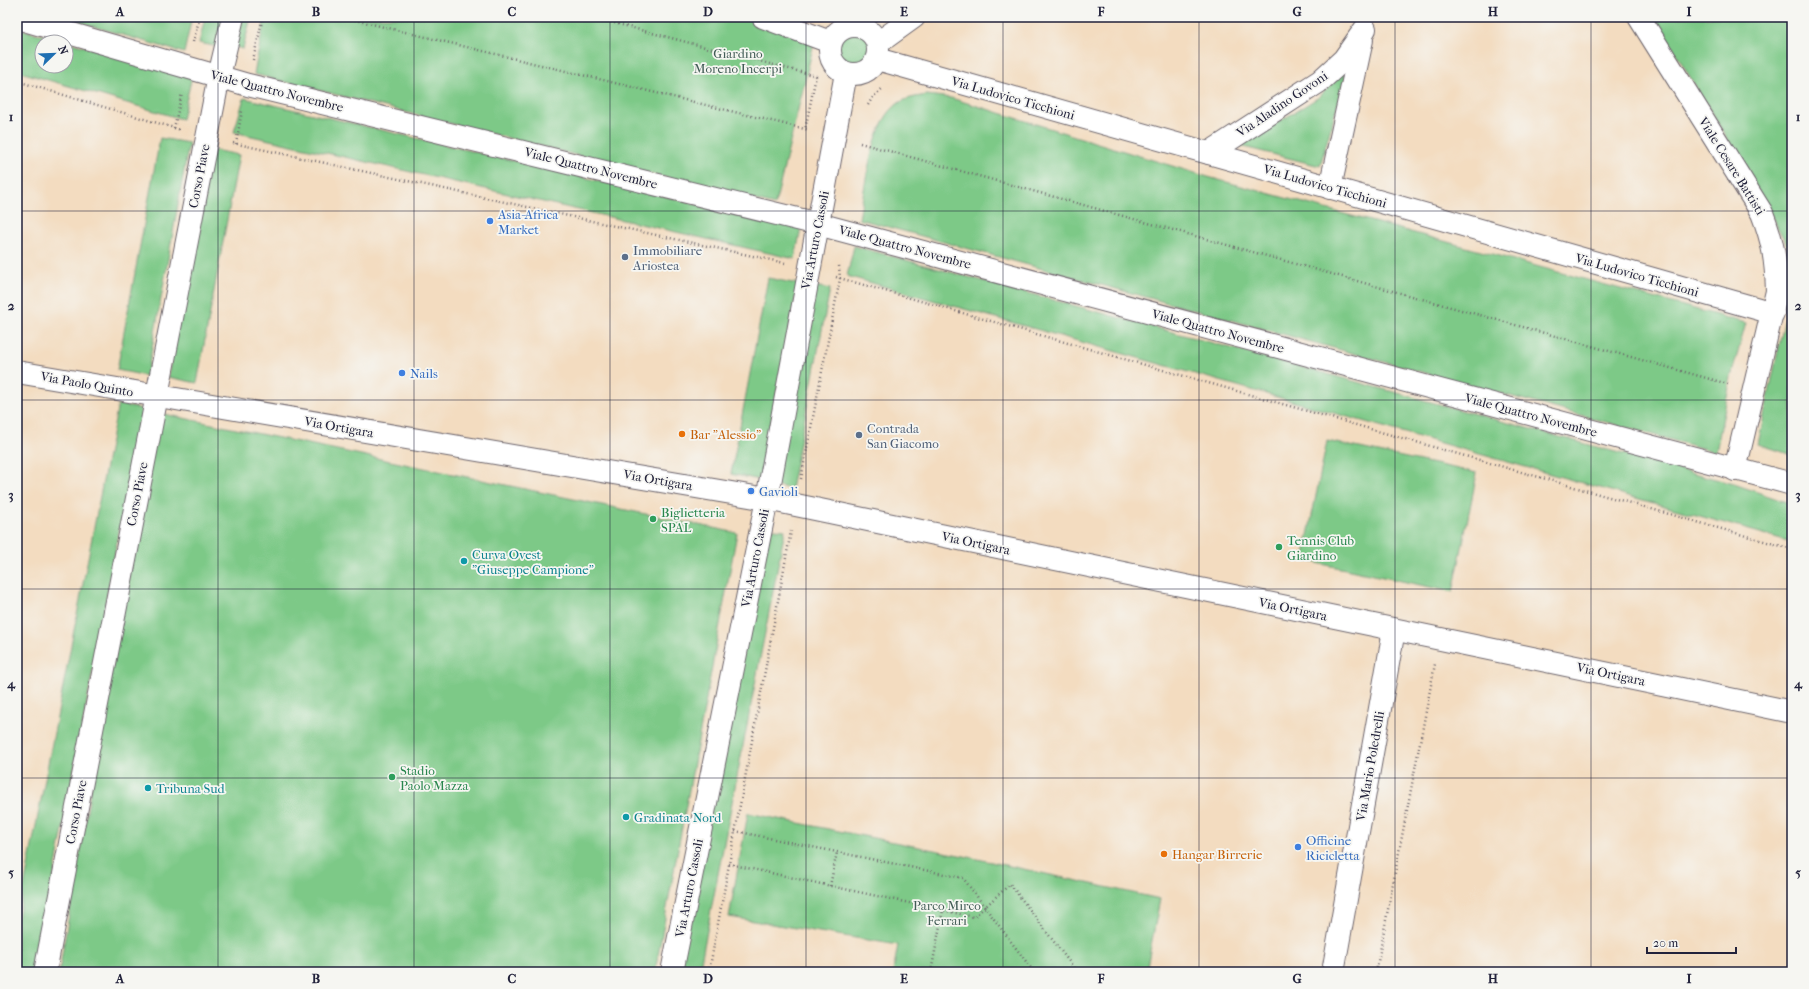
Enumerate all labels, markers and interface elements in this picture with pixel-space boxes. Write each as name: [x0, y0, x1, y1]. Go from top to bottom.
text: A: [115, 4, 125, 19]
text: B: [312, 4, 321, 19]
text: C: [508, 4, 517, 19]
text: D: [703, 4, 713, 19]
text: E: [900, 4, 908, 19]
text: F: [1097, 4, 1105, 19]
text: G: [1292, 4, 1302, 19]
text: H: [1488, 4, 1499, 19]
text: I: [1686, 4, 1692, 19]
north arrow: [34, 34, 74, 74]
text: N: [55, 44, 71, 57]
park label: Giardino Moreno Incerpi: [694, 46, 782, 76]
street label: Viale Quattro Novembre: [208, 67, 346, 115]
street label: Via Aladino Govoni: [1233, 68, 1330, 141]
street label: Via Ludovico Ticchioni: [949, 73, 1077, 123]
text: 1: [9, 109, 14, 124]
text: 1: [1796, 109, 1801, 124]
street label: Viale Cesare Battisti: [1695, 113, 1768, 218]
street label: Corso Piave: [185, 142, 213, 209]
street label: Viale Quattro Novembre: [522, 144, 660, 192]
street label: Via Ludovico Ticchioni: [1261, 161, 1389, 211]
street label: Via Arturo Cassoli: [798, 189, 832, 292]
place label: Asia-Africa Market: [497, 207, 559, 237]
marker: Asia-Africa Market: [485, 216, 495, 226]
street label: Viale Quattro Novembre: [836, 222, 973, 272]
place label: Immobiliare Ariostea: [632, 243, 703, 273]
street label: Via Ludovico Ticchioni: [1573, 250, 1701, 300]
marker: Immobiliare Ariostea: [620, 252, 630, 262]
text: 2: [8, 298, 15, 313]
text: 2: [1795, 298, 1802, 313]
street label: Viale Quattro Novembre: [1149, 306, 1286, 356]
place label: Nails: [410, 366, 438, 381]
street label: Via Paolo Quinto: [38, 368, 135, 400]
marker: Nails: [397, 368, 407, 378]
street label: Viale Quattro Novembre: [1462, 390, 1599, 440]
street label: Via Ortigara: [302, 413, 376, 441]
place label: Contrada San Giacomo: [867, 421, 939, 451]
place label: Bar "Alessio": [690, 427, 761, 442]
marker: Bar "Alessio": [677, 429, 687, 439]
marker: Contrada San Giacomo: [854, 430, 864, 440]
street label: Corso Piave: [123, 460, 151, 527]
street label: Via Ortigara: [621, 466, 695, 494]
place label: Gavioli: [759, 484, 798, 499]
marker: Gavioli: [746, 486, 756, 496]
text: 3: [8, 487, 14, 503]
text: 3: [1795, 487, 1801, 503]
place label: Biglietteria SPAL: [661, 505, 726, 535]
street label: Via Arturo Cassoli: [738, 507, 772, 610]
marker: Biglietteria SPAL: [648, 514, 658, 524]
street label: Via Ortigara: [939, 528, 1013, 558]
place label: Tennis Club Giardino: [1287, 533, 1354, 563]
marker: Tennis Club Giardino: [1274, 542, 1284, 552]
place label: Curva Ovest "Giuseppe Campione": [472, 547, 594, 577]
marker: Curva Ovest "Giuseppe Campione": [459, 556, 469, 566]
street label: Via Ortigara: [1256, 594, 1330, 624]
street label: Via Ortigara: [1574, 659, 1648, 689]
text: 4: [6, 676, 16, 692]
text: 4: [1793, 676, 1803, 692]
street label: Via Mario Poledrelli: [1353, 710, 1387, 823]
place label: Stadio Paolo Mazza: [400, 763, 470, 793]
marker: Stadio Paolo Mazza: [387, 772, 397, 782]
street label: Corso Piave: [62, 778, 90, 845]
place label: Tribuna Sud: [156, 781, 226, 796]
marker: Tribuna Sud: [143, 783, 153, 793]
place label: Gradinata Nord: [634, 810, 722, 825]
marker: Gradinata Nord: [621, 812, 631, 822]
place label: Officine Ricicletta: [1306, 833, 1361, 863]
street label: Via Arturo Cassoli: [672, 837, 706, 940]
marker: Officine Ricicletta: [1293, 842, 1303, 852]
place label: Hangar Birrerie: [1172, 847, 1263, 862]
marker: Hangar Birrerie: [1159, 849, 1169, 859]
text: 5: [8, 865, 14, 880]
text: 5: [1795, 865, 1801, 880]
park label: Parco Mirco Ferrari: [913, 898, 981, 928]
scale bar: [1647, 929, 1736, 955]
text: 20 m: [1653, 936, 1678, 950]
text: A: [115, 971, 125, 986]
text: B: [312, 971, 321, 986]
text: C: [508, 971, 517, 986]
text: D: [703, 971, 713, 986]
text: E: [900, 971, 908, 986]
text: F: [1097, 971, 1105, 986]
text: G: [1292, 971, 1302, 986]
text: H: [1488, 971, 1499, 986]
text: I: [1686, 971, 1692, 986]

